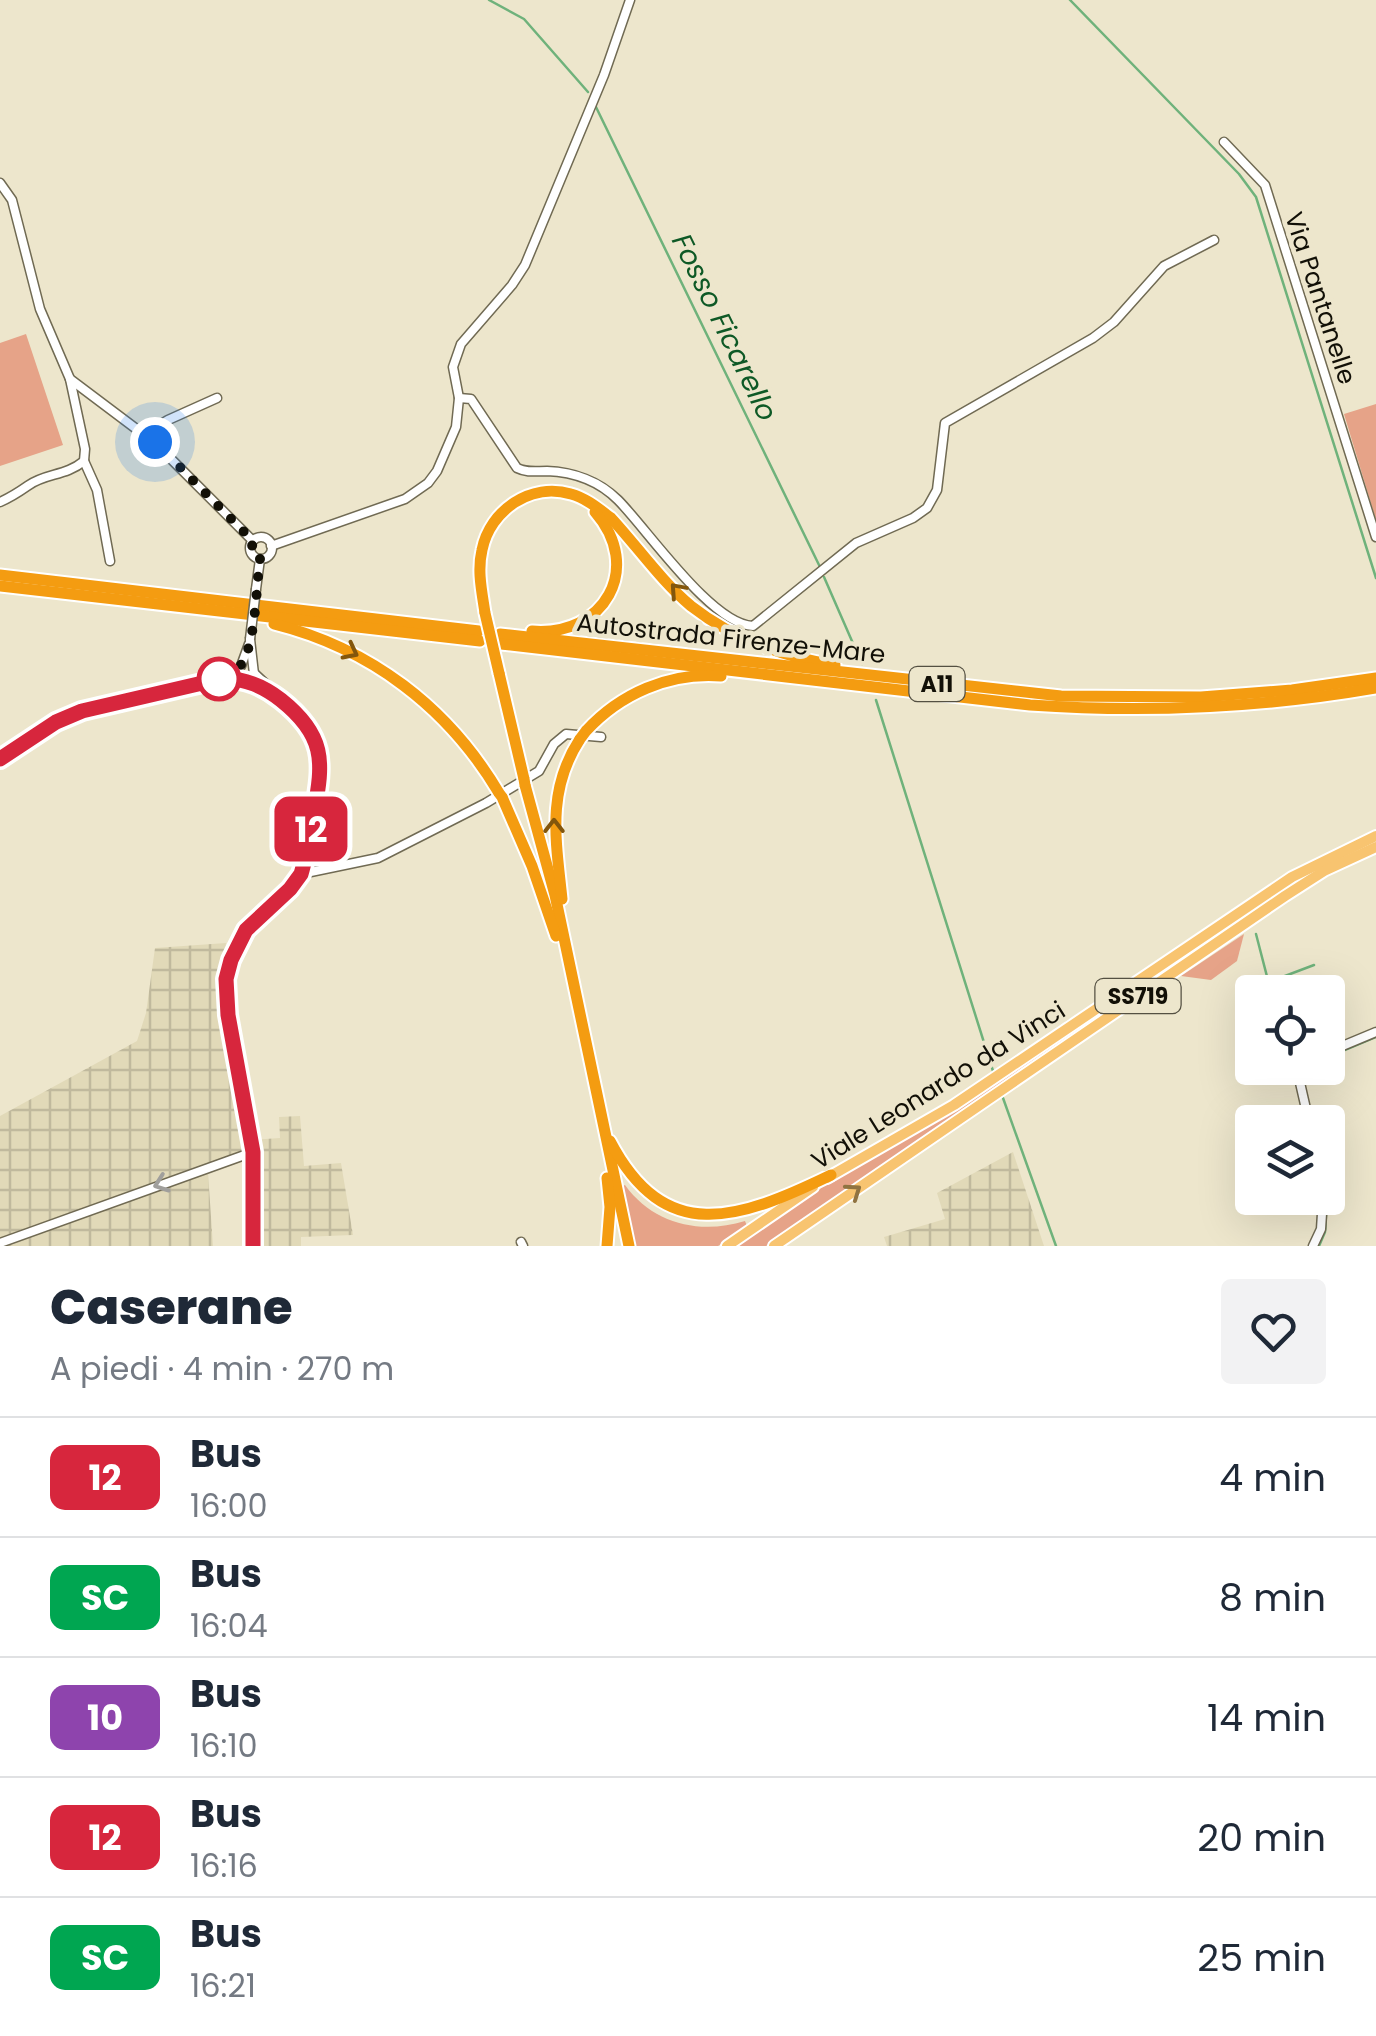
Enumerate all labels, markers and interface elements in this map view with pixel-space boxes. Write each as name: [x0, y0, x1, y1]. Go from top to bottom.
street label: Via Pantanelle: [1276, 207, 1365, 389]
water label: Fosso Ficarello: [662, 227, 787, 427]
your location: [130, 417, 180, 467]
one-way arrow: [670, 583, 688, 602]
street label: Autostrada Firenze-Mare: [575, 605, 887, 672]
one-way arrow: [341, 640, 359, 659]
unlabelled marker: [198, 658, 240, 700]
road number: A11: [910, 667, 964, 701]
line badge: 12: [266, 796, 356, 862]
text: 12: [294, 805, 328, 854]
one-way arrow: [543, 818, 565, 834]
map controls: [1235, 975, 1345, 1215]
button: locate: [1235, 975, 1345, 1085]
road number: SS719: [1096, 979, 1180, 1013]
street label: Viale Leonardo da Vinci: [805, 993, 1072, 1178]
button: layers: [1235, 1105, 1345, 1215]
one-way arrow: [153, 1172, 171, 1192]
one-way arrow: [843, 1185, 861, 1203]
text: Caserane: [50, 1274, 292, 1341]
button: heart: [1221, 1279, 1326, 1384]
text: A piedi · 4 min · 270 m: [50, 1346, 394, 1391]
text: Bus: [190, 1427, 262, 1480]
text: 4 min: [1219, 1451, 1326, 1504]
text: 12: [88, 1453, 122, 1502]
text: 16:00: [190, 1483, 268, 1528]
text: Bus: [190, 1547, 262, 1600]
text: 8 min: [1219, 1571, 1326, 1624]
text: SC: [81, 1573, 129, 1622]
text: 16:04: [190, 1603, 268, 1648]
text: Bus: [190, 1667, 262, 1720]
text: 14 min: [1207, 1691, 1326, 1744]
text: 10: [87, 1693, 123, 1742]
text: 16:10: [190, 1723, 258, 1768]
text: Bus: [190, 1787, 262, 1840]
text: 20 min: [1197, 1811, 1326, 1864]
text: 12: [88, 1813, 122, 1862]
text: 16:16: [190, 1843, 258, 1888]
text: Bus: [190, 1907, 262, 1960]
text: 25 min: [1197, 1931, 1326, 1984]
text: SC: [81, 1933, 129, 1982]
text: 16:21: [190, 1963, 256, 2008]

